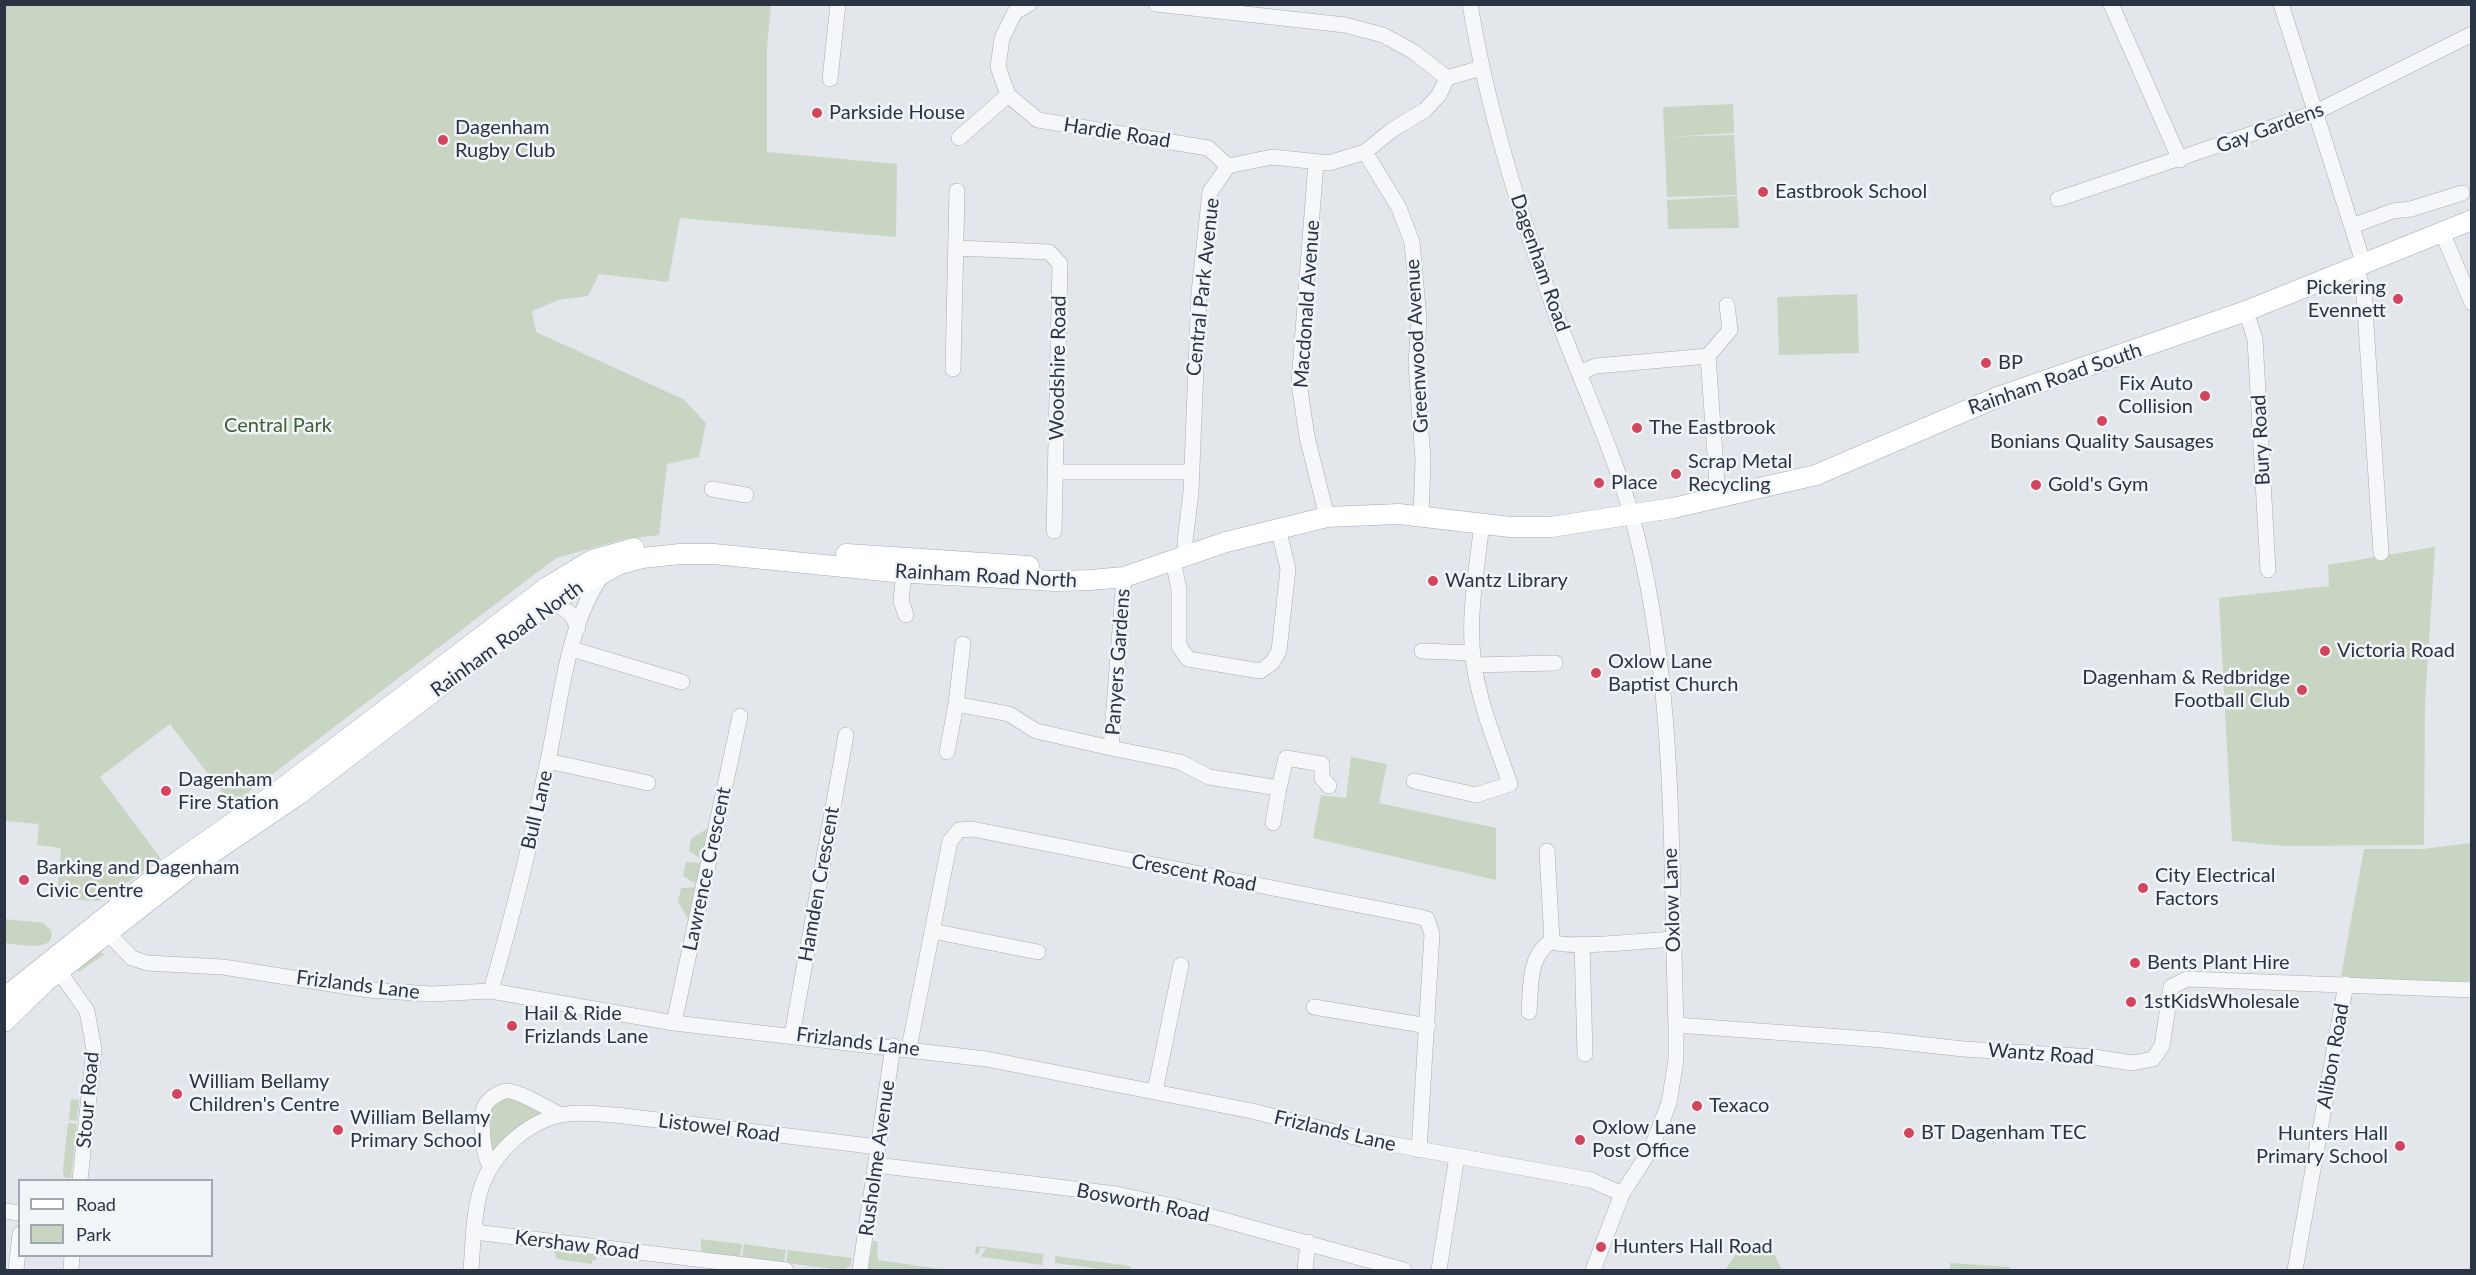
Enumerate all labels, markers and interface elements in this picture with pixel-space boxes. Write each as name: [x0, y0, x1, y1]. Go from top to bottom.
street label: Gay Gardens: [2213, 97, 2327, 159]
place label: Parkside House: [829, 101, 965, 125]
marker: Parkside House: [810, 106, 824, 120]
street label: Hardie Road: [1062, 113, 1172, 153]
place label: Dagenham Rugby Club: [455, 116, 555, 163]
marker: Dagenham Rugby Club: [436, 133, 450, 147]
place label: Eastbrook School: [1775, 180, 1927, 204]
marker: Eastbrook School: [1756, 185, 1770, 199]
street label: Dagenham Road: [1505, 191, 1575, 335]
street label: Central Park Avenue: [1182, 197, 1224, 377]
street label: Macdonald Avenue: [1289, 219, 1325, 389]
street label: Greenwood Avenue: [1400, 258, 1434, 434]
place label: Pickering Evennett: [2306, 276, 2386, 323]
marker: Pickering Evennett: [2391, 292, 2405, 306]
street label: Woodshire Road: [1045, 295, 1071, 441]
street label: Rainham Road South: [1965, 338, 2145, 420]
place label: BP: [1998, 351, 2023, 375]
marker: BP: [1979, 356, 1993, 370]
place label: Fix Auto Collision: [2118, 372, 2193, 419]
marker: Fix Auto Collision: [2198, 389, 2212, 403]
street label: Bury Road: [2247, 394, 2275, 486]
park label: Central Park: [224, 414, 332, 438]
marker: Bonians Quality Sausages: [2095, 414, 2109, 428]
place label: The Eastbrook: [1649, 416, 1776, 440]
marker: The Eastbrook: [1630, 421, 1644, 435]
place label: Bonians Quality Sausages: [1990, 430, 2214, 454]
place label: Scrap Metal Recycling: [1688, 450, 1792, 497]
marker: Scrap Metal Recycling: [1669, 467, 1683, 481]
place label: Place: [1611, 471, 1658, 495]
place label: Gold's Gym: [2048, 473, 2148, 497]
marker: Place: [1592, 476, 1606, 490]
marker: Gold's Gym: [2029, 478, 2043, 492]
street label: Rainham Road North: [894, 559, 1078, 593]
place label: Wantz Library: [1445, 569, 1568, 593]
marker: Wantz Library: [1426, 574, 1440, 588]
street label: Rainham Road North: [426, 576, 588, 702]
street label: Panyers Gardens: [1101, 588, 1135, 736]
place label: Victoria Road: [2337, 639, 2455, 663]
marker: Victoria Road: [2318, 644, 2332, 658]
place label: Oxlow Lane Baptist Church: [1608, 650, 1738, 697]
marker: Oxlow Lane Baptist Church: [1589, 666, 1603, 680]
place label: Dagenham & Redbridge Football Club: [2082, 666, 2290, 713]
marker: Dagenham & Redbridge Football Club: [2295, 683, 2309, 697]
place label: Dagenham Fire Station: [178, 768, 279, 815]
street label: Bull Lane: [516, 768, 558, 852]
marker: Dagenham Fire Station: [159, 784, 173, 798]
street label: Lawrence Crescent: [678, 785, 736, 953]
street label: Hamden Crescent: [794, 805, 844, 963]
street label: Oxlow Lane: [1658, 847, 1686, 953]
street label: Crescent Road: [1129, 849, 1259, 897]
place label: Barking and Dagenham Civic Centre: [36, 856, 239, 903]
place label: City Electrical Factors: [2155, 864, 2276, 911]
marker: Barking and Dagenham Civic Centre: [17, 873, 31, 887]
marker: City Electrical Factors: [2136, 881, 2150, 895]
place label: Bents Plant Hire: [2147, 951, 2290, 975]
marker: Bents Plant Hire: [2128, 956, 2142, 970]
street label: Frizlands Lane: [295, 966, 421, 1004]
place label: 1stKidsWholesale: [2143, 990, 2300, 1014]
marker: 1stKidsWholesale: [2124, 995, 2138, 1009]
place label: Hail & Ride Frizlands Lane: [524, 1002, 648, 1049]
street label: Alibon Road: [2312, 1002, 2354, 1110]
marker: Hail & Ride Frizlands Lane: [505, 1019, 519, 1033]
street label: Frizlands Lane: [795, 1023, 921, 1061]
street label: Wantz Road: [1987, 1038, 2095, 1070]
street label: Stour Road: [72, 1051, 104, 1149]
place label: William Bellamy Children's Centre: [189, 1070, 340, 1117]
street label: Rusholme Avenue: [854, 1078, 900, 1238]
marker: William Bellamy Children's Centre: [170, 1087, 184, 1101]
place label: Texaco: [1709, 1094, 1769, 1118]
marker: Texaco: [1690, 1099, 1704, 1113]
street label: Frizlands Lane: [1272, 1105, 1398, 1157]
place label: William Bellamy Primary School: [350, 1106, 490, 1153]
street label: Listowel Road: [657, 1109, 781, 1147]
place label: Oxlow Lane Post Office: [1592, 1116, 1696, 1163]
place label: BT Dagenham TEC: [1921, 1121, 2086, 1145]
place label: Hunters Hall Primary School: [2256, 1122, 2388, 1169]
marker: William Bellamy Primary School: [331, 1123, 345, 1137]
marker: BT Dagenham TEC: [1902, 1126, 1916, 1140]
marker: Oxlow Lane Post Office: [1573, 1133, 1587, 1147]
marker: Hunters Hall Primary School: [2393, 1139, 2407, 1153]
street label: Bosworth Road: [1075, 1178, 1211, 1228]
legend: [18, 1179, 213, 1257]
text: Road: [76, 1193, 116, 1215]
text: Park: [76, 1223, 111, 1245]
street label: Kershaw Road: [513, 1225, 641, 1265]
place label: Hunters Hall Road: [1613, 1235, 1773, 1259]
marker: Hunters Hall Road: [1594, 1240, 1608, 1254]

